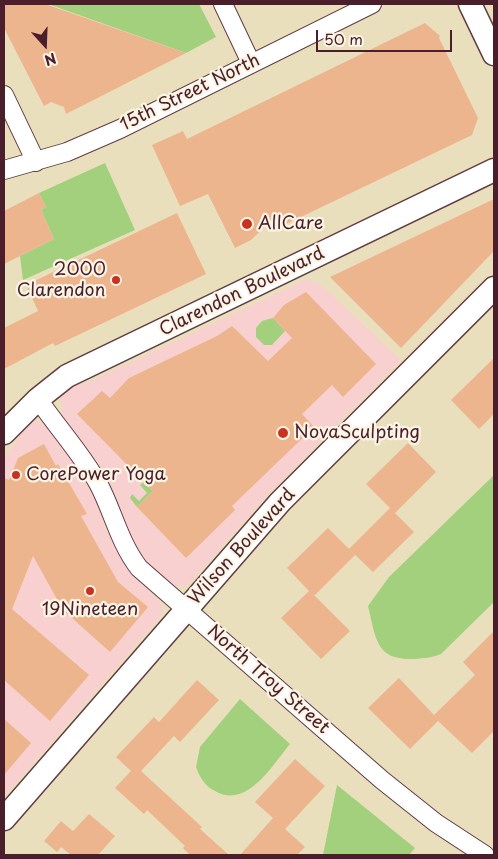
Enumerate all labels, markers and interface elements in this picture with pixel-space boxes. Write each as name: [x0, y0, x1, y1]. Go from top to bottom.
north arrow: [20, 20, 70, 70]
scale bar: [318, 20, 454, 52]
text: 50 m: [324, 27, 363, 50]
text: N: [41, 48, 59, 71]
street label: 15th Street North: [117, 50, 263, 136]
place label: AllCare: [258, 213, 323, 235]
marker: AllCare: [240, 217, 254, 231]
street label: Clarendon Boulevard: [156, 243, 328, 341]
place label: 2000 Clarendon: [17, 259, 106, 302]
marker: 2000 Clarendon: [110, 274, 122, 286]
place label: NovaSculpting: [294, 422, 420, 444]
marker: NovaSculpting: [276, 426, 290, 440]
place label: CorePower Yoga: [26, 464, 166, 486]
marker: CorePower Yoga: [10, 469, 22, 481]
street label: Wilson Boulevard: [184, 484, 300, 610]
marker: 19Nineteen: [84, 585, 96, 597]
place label: 19Nineteen: [42, 599, 138, 621]
street label: North Troy Street: [202, 621, 334, 739]

